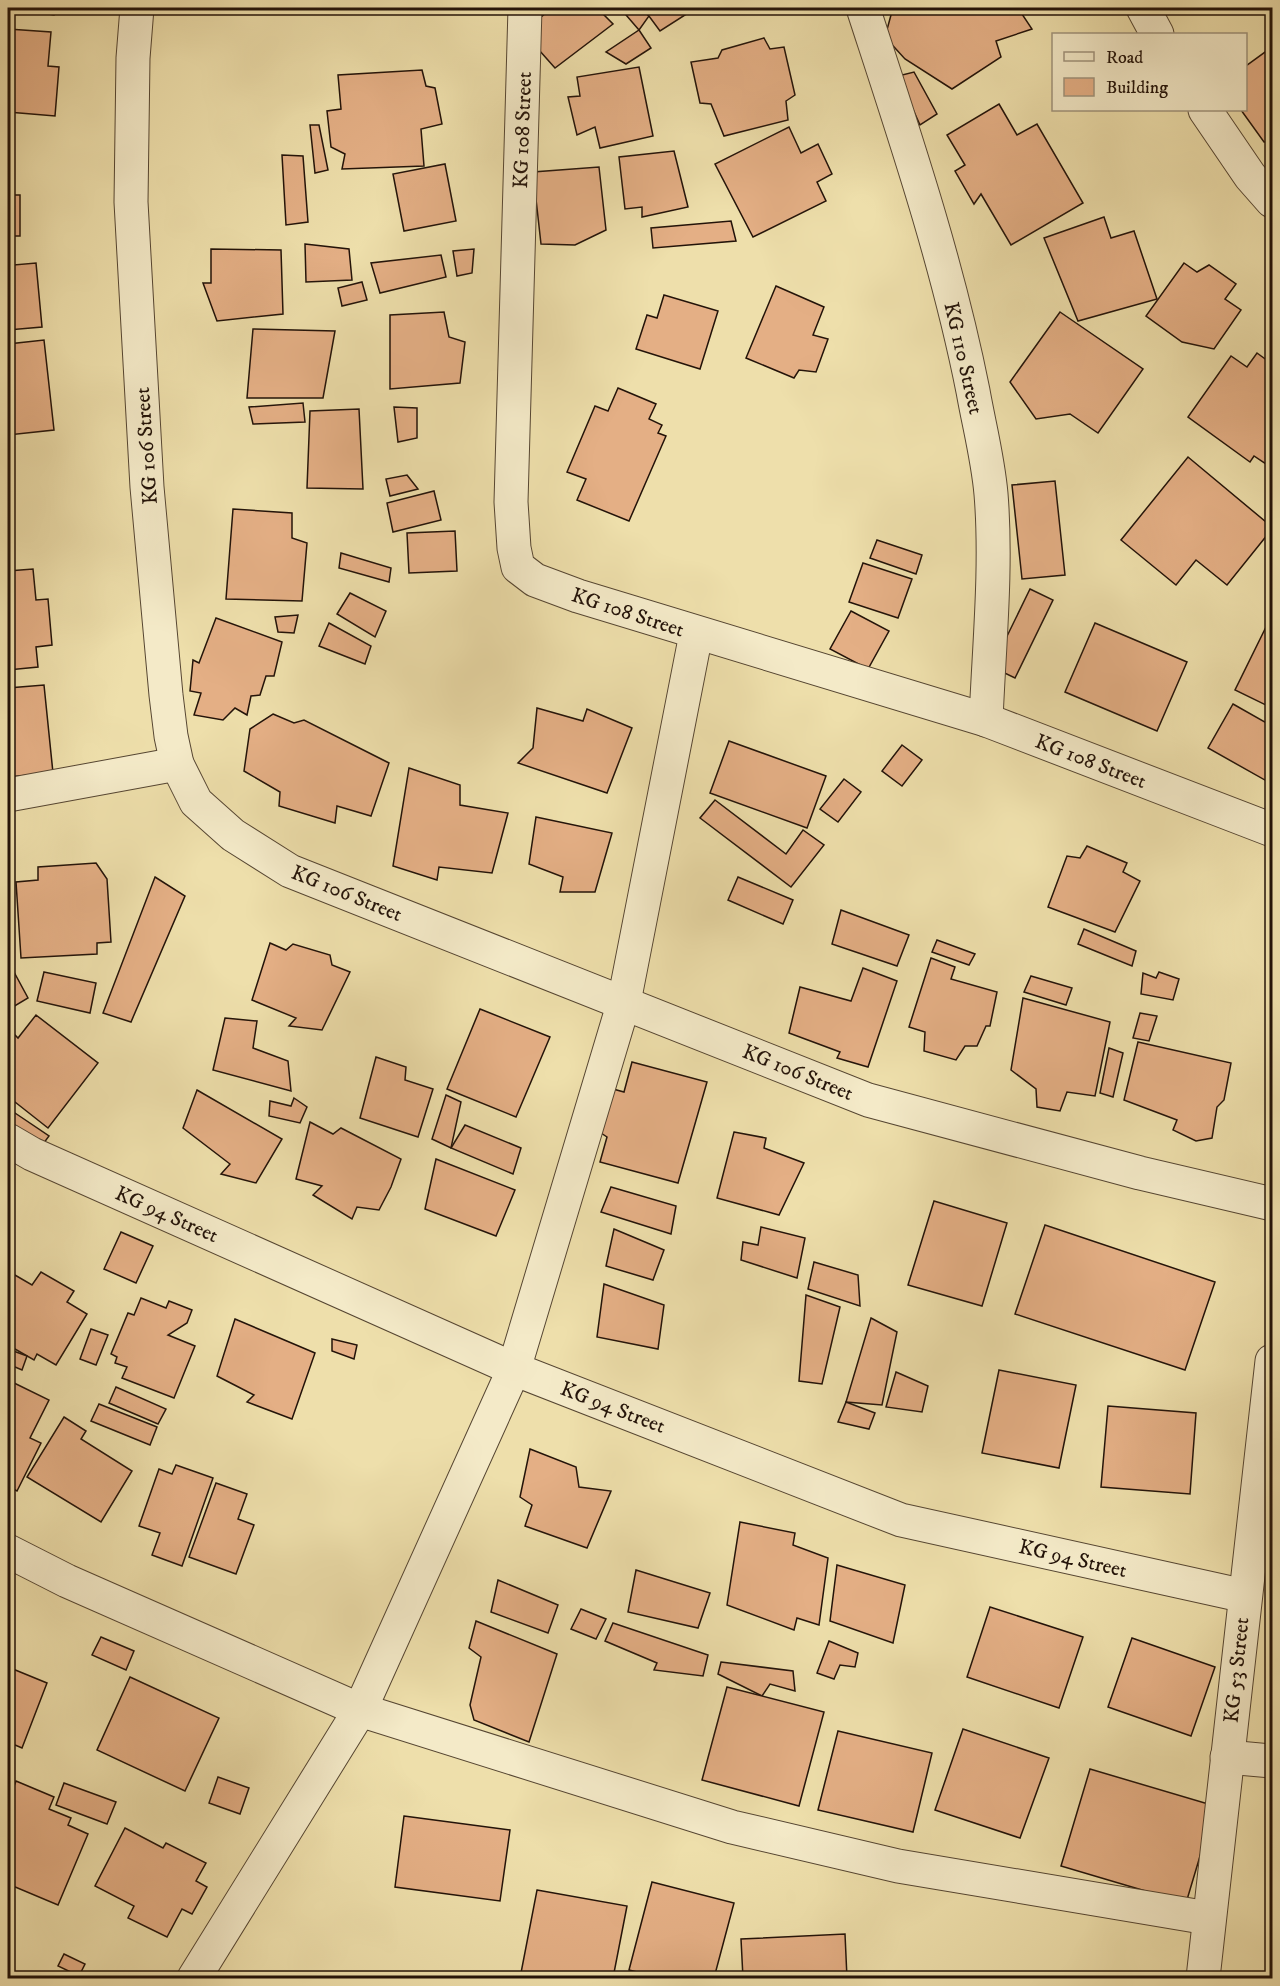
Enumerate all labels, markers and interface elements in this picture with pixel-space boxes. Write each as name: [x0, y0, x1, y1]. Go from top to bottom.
legend: [1052, 33, 1247, 111]
text: Road: [1106, 47, 1143, 69]
street label: KG 108 Street: [508, 71, 538, 189]
text: Building: [1106, 77, 1168, 99]
street label: KG 110 Street: [938, 300, 989, 417]
street label: KG 106 Street: [130, 386, 164, 505]
street label: KG 108 Street: [568, 582, 688, 643]
street label: KG 108 Street: [1031, 729, 1150, 795]
street label: KG 106 Street: [287, 860, 406, 928]
street label: KG 106 Street: [738, 1039, 857, 1107]
street label: KG 94 Street: [111, 1181, 222, 1249]
street label: KG 94 Street: [557, 1376, 669, 1440]
street label: KG 94 Street: [1016, 1534, 1130, 1584]
street label: KG 53 Street: [1219, 1616, 1255, 1724]

